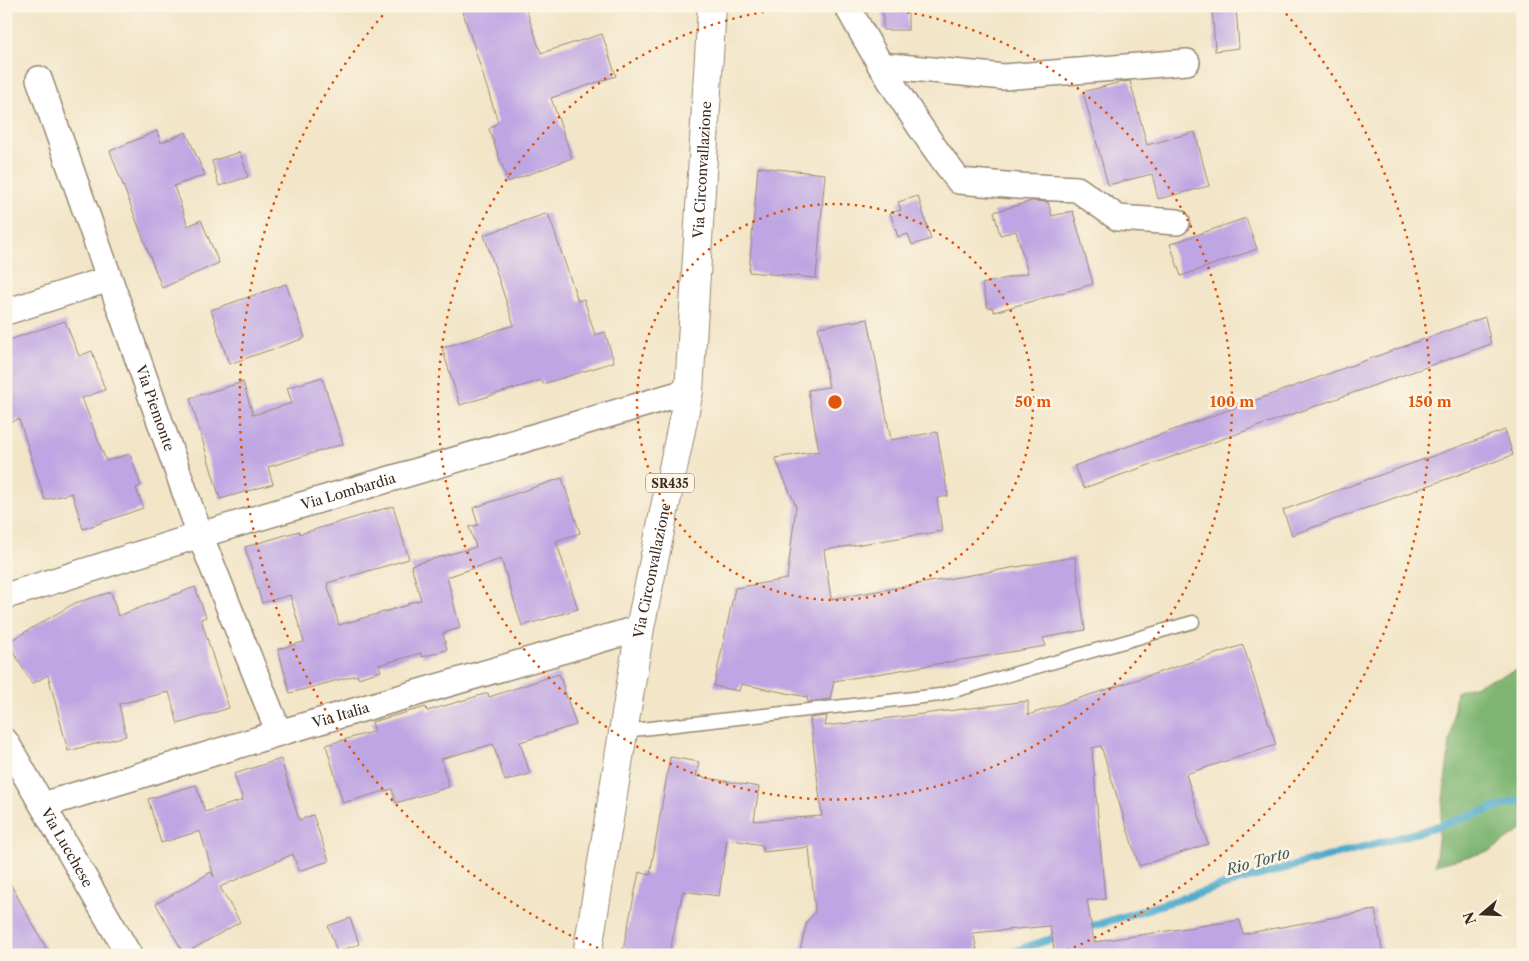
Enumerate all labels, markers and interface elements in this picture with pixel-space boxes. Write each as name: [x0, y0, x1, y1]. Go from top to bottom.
street label: Via Circonvallazione: [689, 100, 715, 240]
street label: Via Piemonte: [131, 362, 179, 454]
text: 50 m: [1015, 392, 1051, 411]
text: 100 m: [1210, 392, 1254, 411]
text: 150 m: [1408, 392, 1452, 411]
centre of rings: [826, 393, 844, 411]
street label: Via Lombardia: [298, 469, 398, 514]
road number: SR435: [646, 473, 694, 492]
street label: Via Circonvallazione: [629, 501, 675, 640]
street label: Via Italia: [309, 698, 372, 732]
street label: Via Lucchese: [37, 804, 97, 891]
water label: Rio Torto: [1223, 843, 1292, 879]
north arrow: [1456, 888, 1506, 938]
text: N: [1459, 910, 1480, 927]

